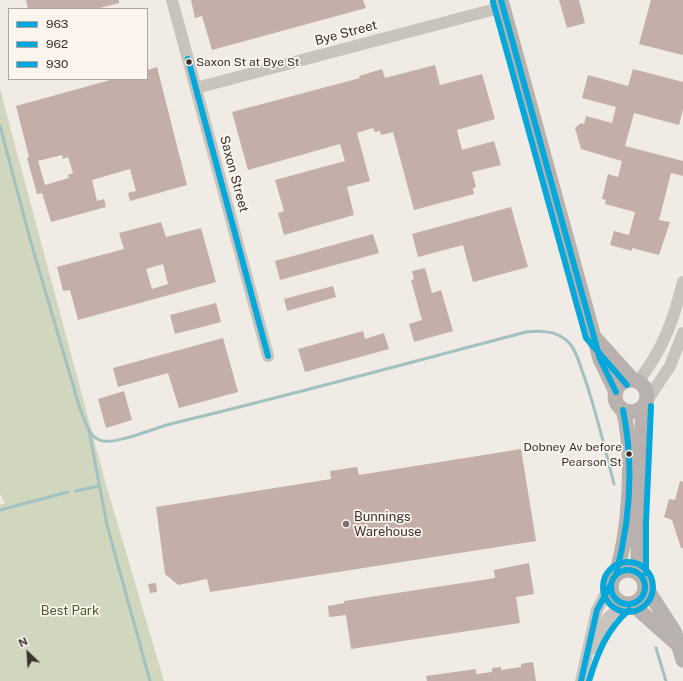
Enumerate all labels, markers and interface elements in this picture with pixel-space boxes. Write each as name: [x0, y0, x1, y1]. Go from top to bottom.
legend: [8, 8, 148, 80]
text: 963: [46, 17, 68, 31]
street label: Bye Street: [313, 17, 379, 49]
text: 962: [46, 37, 68, 51]
place label: Saxon St at Bye St: [196, 55, 300, 69]
text: 930: [46, 57, 68, 71]
marker: Saxon St at Bye St: [184, 57, 194, 67]
street label: Saxon Street: [216, 134, 252, 214]
place label: Dobney Av before Pearson St: [523, 440, 622, 468]
marker: Dobney Av before Pearson St: [624, 449, 634, 459]
place label: Bunnings Warehouse: [354, 509, 422, 540]
marker: Bunnings Warehouse: [341, 519, 351, 529]
park label: Best Park: [41, 603, 99, 619]
north arrow: [8, 633, 48, 673]
text: N: [16, 635, 29, 649]

